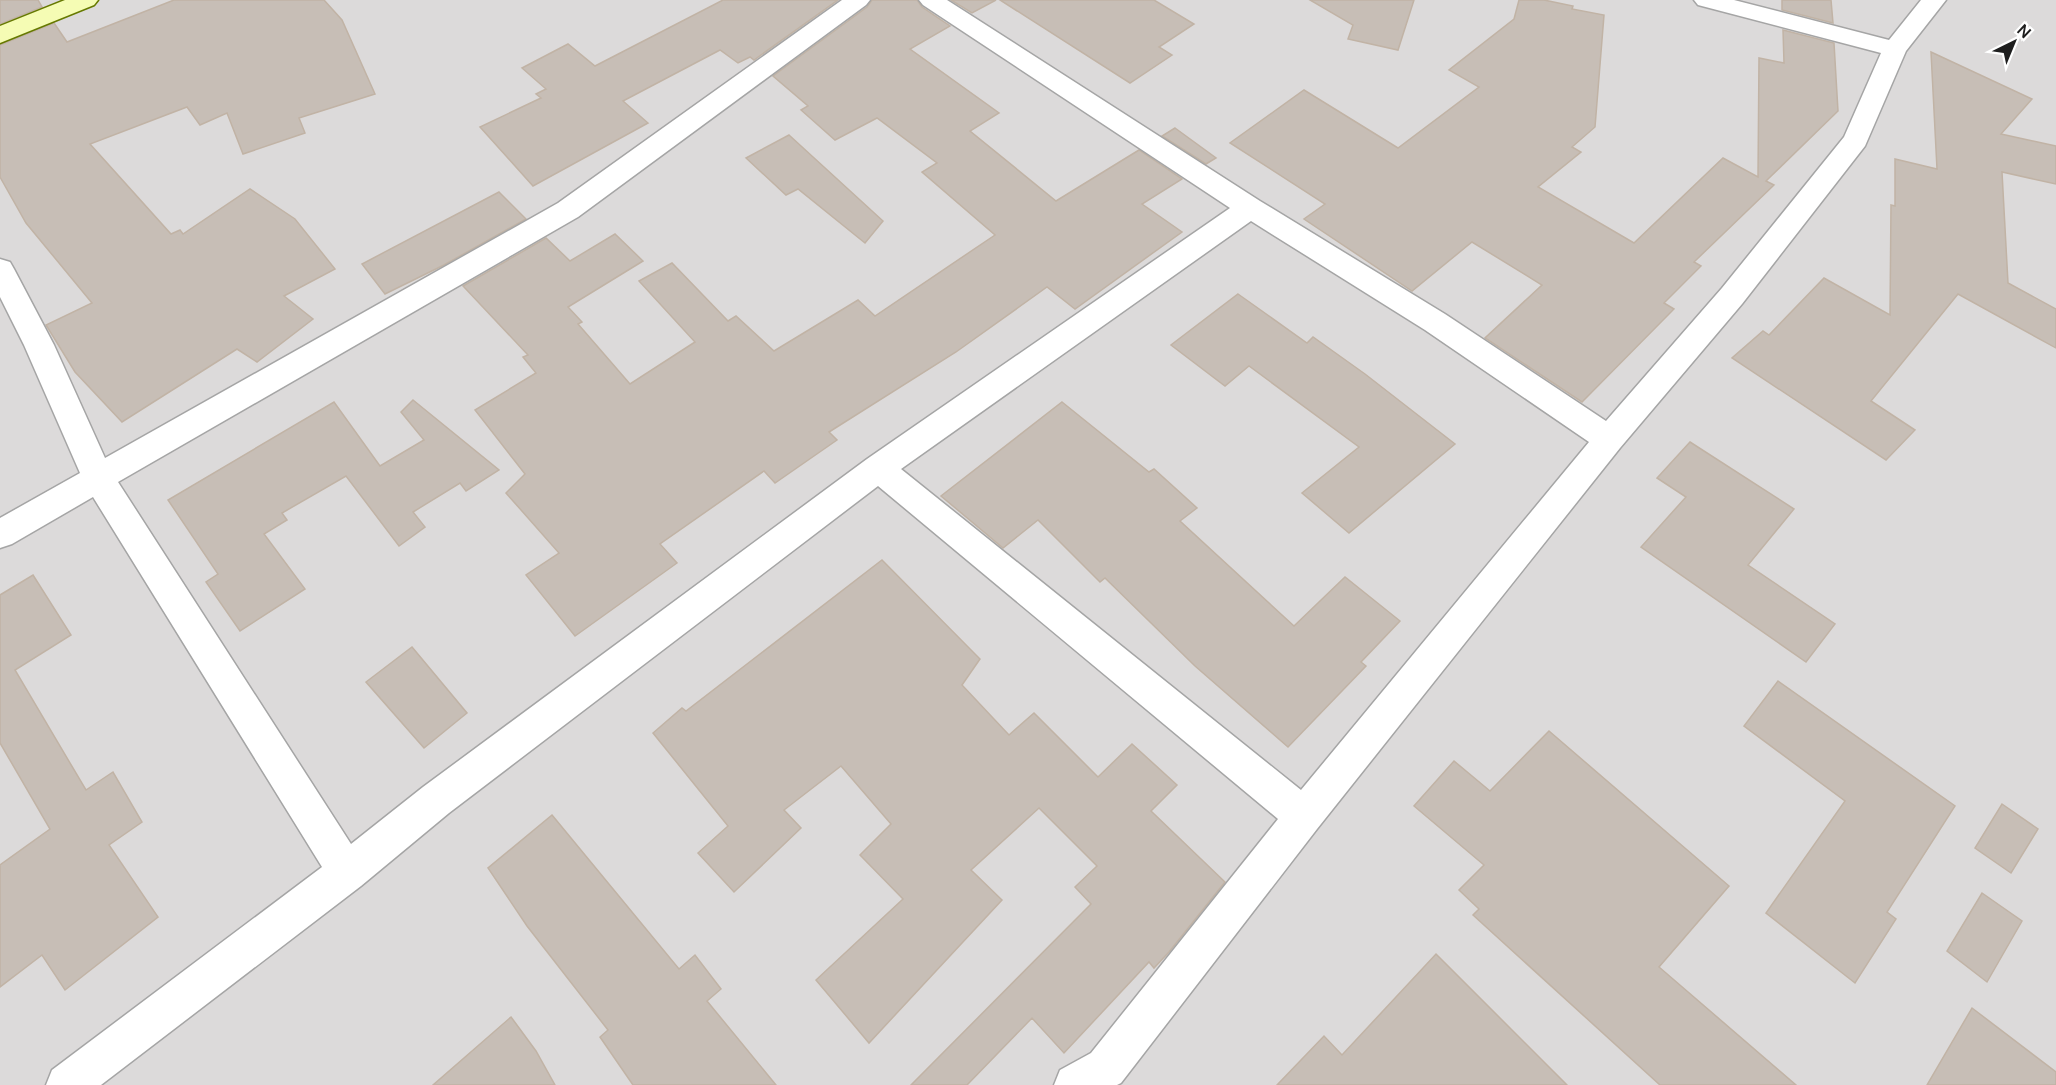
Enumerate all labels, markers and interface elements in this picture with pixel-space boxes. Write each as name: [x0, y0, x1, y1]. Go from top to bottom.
north arrow: [1984, 12, 2044, 72]
text: N: [2013, 19, 2036, 43]

